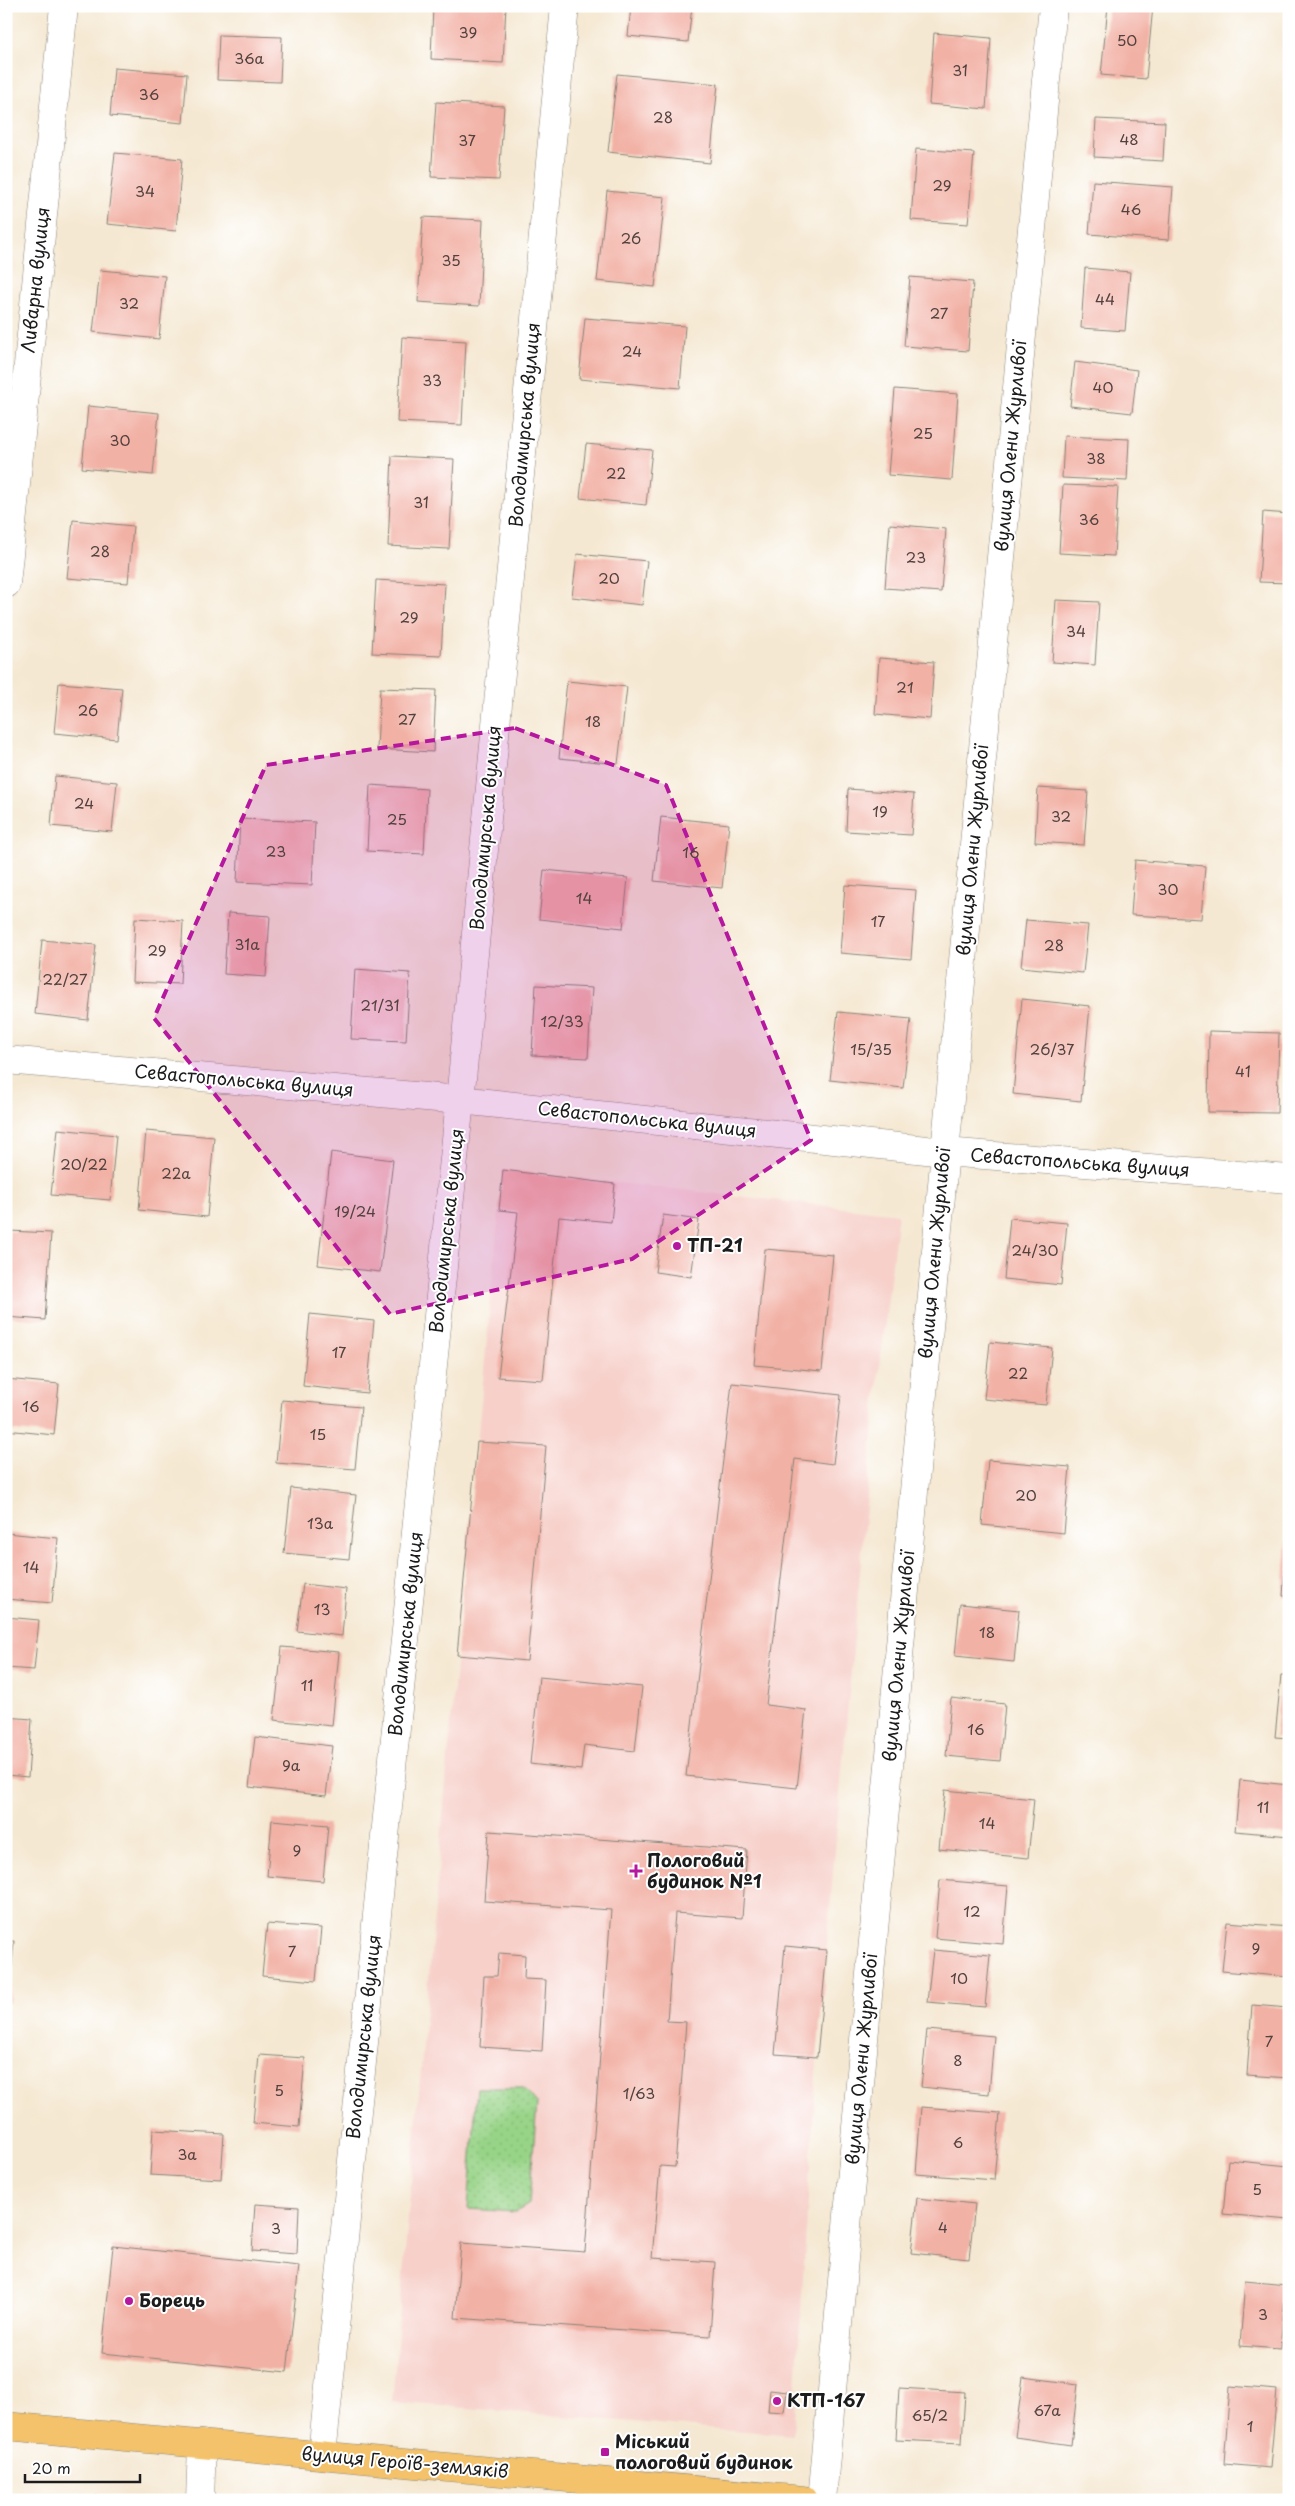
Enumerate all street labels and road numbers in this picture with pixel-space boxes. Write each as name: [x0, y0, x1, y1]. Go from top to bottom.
street label: Ливарна вулиця: [13, 206, 56, 354]
street label: Володимирська вулиця: [501, 321, 546, 529]
street label: вулиця Олени Журливої: [987, 338, 1032, 553]
street label: Володимирська вулиця: [462, 724, 507, 932]
street label: вулиця Олени Журливої: [949, 742, 994, 957]
street label: Севастопольська вулиця: [133, 1056, 355, 1103]
street label: Севастопольська вулиця: [536, 1094, 758, 1143]
street label: Володимирська вулиця: [421, 1127, 470, 1335]
street label: Севастопольська вулиця: [969, 1140, 1191, 1183]
street label: вулиця Олени Журливої: [911, 1145, 956, 1360]
street label: Володимирська вулиця: [380, 1530, 429, 1738]
street label: вулиця Олени Журливої: [875, 1548, 920, 1763]
street label: Володимирська вулиця: [338, 1933, 387, 2141]
street label: вулиця Олени Журливої: [838, 1951, 883, 2166]
street label: вулиця Героїв-земляків: [301, 2439, 510, 2484]

